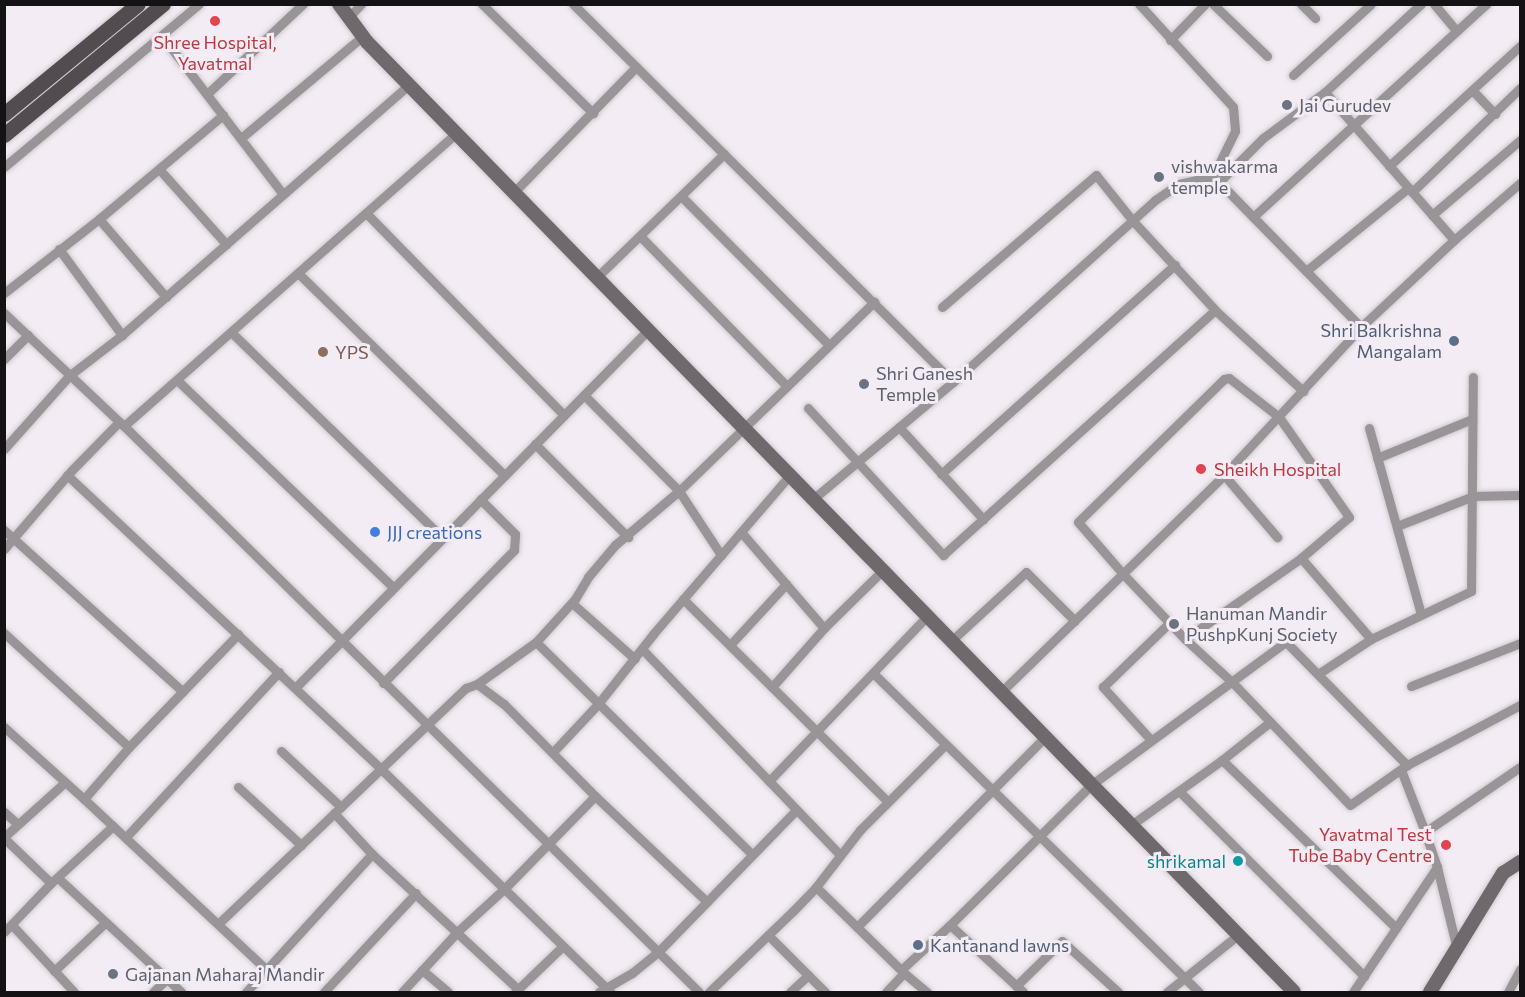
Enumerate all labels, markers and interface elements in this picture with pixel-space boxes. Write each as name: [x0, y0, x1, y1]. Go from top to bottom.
marker: Shree Hospital, Yavatmal: [206, 12, 224, 30]
place label: Shree Hospital, Yavatmal: [153, 32, 277, 74]
place label: Jai Gurudev: [1299, 94, 1391, 116]
marker: Jai Gurudev: [1280, 98, 1294, 112]
place label: vishwakarma temple: [1171, 156, 1278, 198]
marker: vishwakarma temple: [1152, 170, 1166, 184]
place label: Shri Balkrishna Mangalam: [1320, 320, 1442, 362]
marker: Shri Balkrishna Mangalam: [1447, 334, 1461, 348]
place label: YPS: [335, 341, 369, 363]
marker: YPS: [316, 345, 330, 359]
place label: Shri Ganesh Temple: [876, 363, 973, 406]
marker: Shri Ganesh Temple: [857, 377, 871, 391]
place label: Sheikh Hospital: [1214, 458, 1341, 480]
marker: Sheikh Hospital: [1192, 460, 1210, 478]
place label: JJJ creations: [387, 521, 482, 543]
marker: JJJ creations: [368, 525, 382, 539]
place label: Hanuman Mandir PushpKunj Society: [1186, 603, 1338, 646]
marker: Hanuman Mandir PushpKunj Society: [1167, 617, 1181, 631]
place label: Yavatmal Test Tube Baby Centre: [1288, 824, 1432, 866]
marker: Yavatmal Test Tube Baby Centre: [1437, 836, 1455, 854]
place label: shrikamal: [1147, 850, 1226, 872]
marker: shrikamal: [1231, 854, 1245, 868]
place label: Kantanand lawns: [930, 934, 1069, 956]
marker: Kantanand lawns: [911, 938, 925, 952]
place label: Gajanan Maharaj Mandir: [125, 963, 325, 985]
marker: Gajanan Maharaj Mandir: [106, 967, 120, 981]

